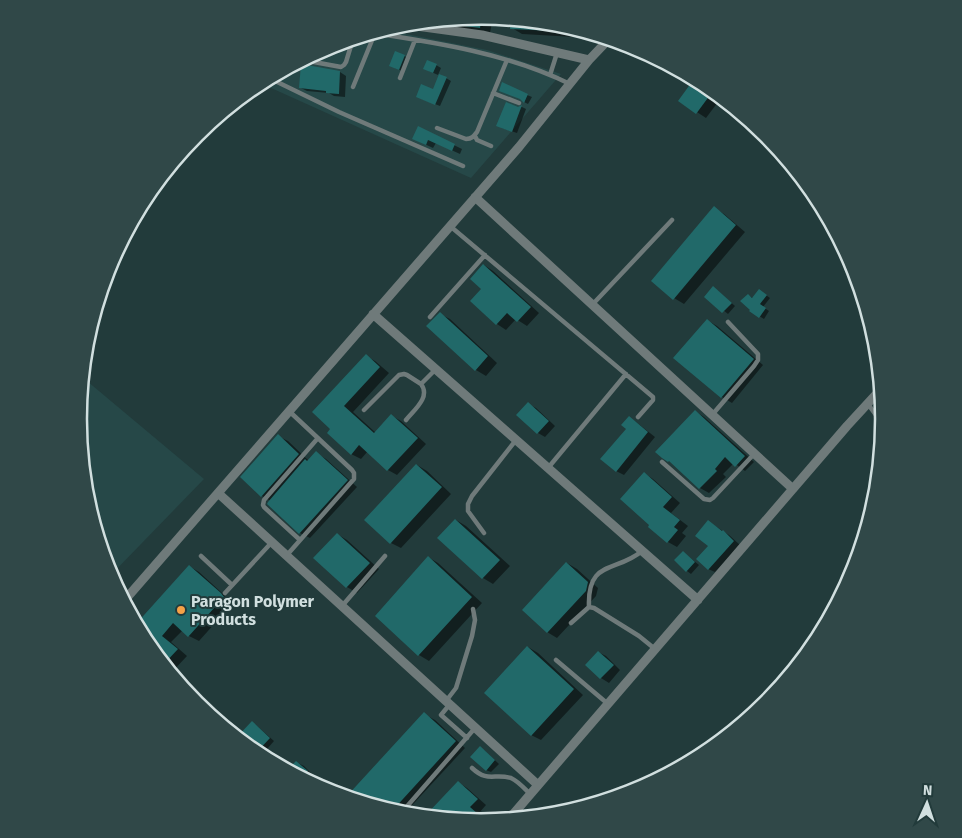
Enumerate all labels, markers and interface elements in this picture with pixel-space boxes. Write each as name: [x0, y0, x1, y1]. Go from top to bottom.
place label: Paragon Polymer Products: [191, 592, 315, 629]
marker: Paragon Polymer Products: [175, 604, 187, 616]
north arrow: [902, 778, 952, 828]
text: N: [923, 782, 933, 799]

